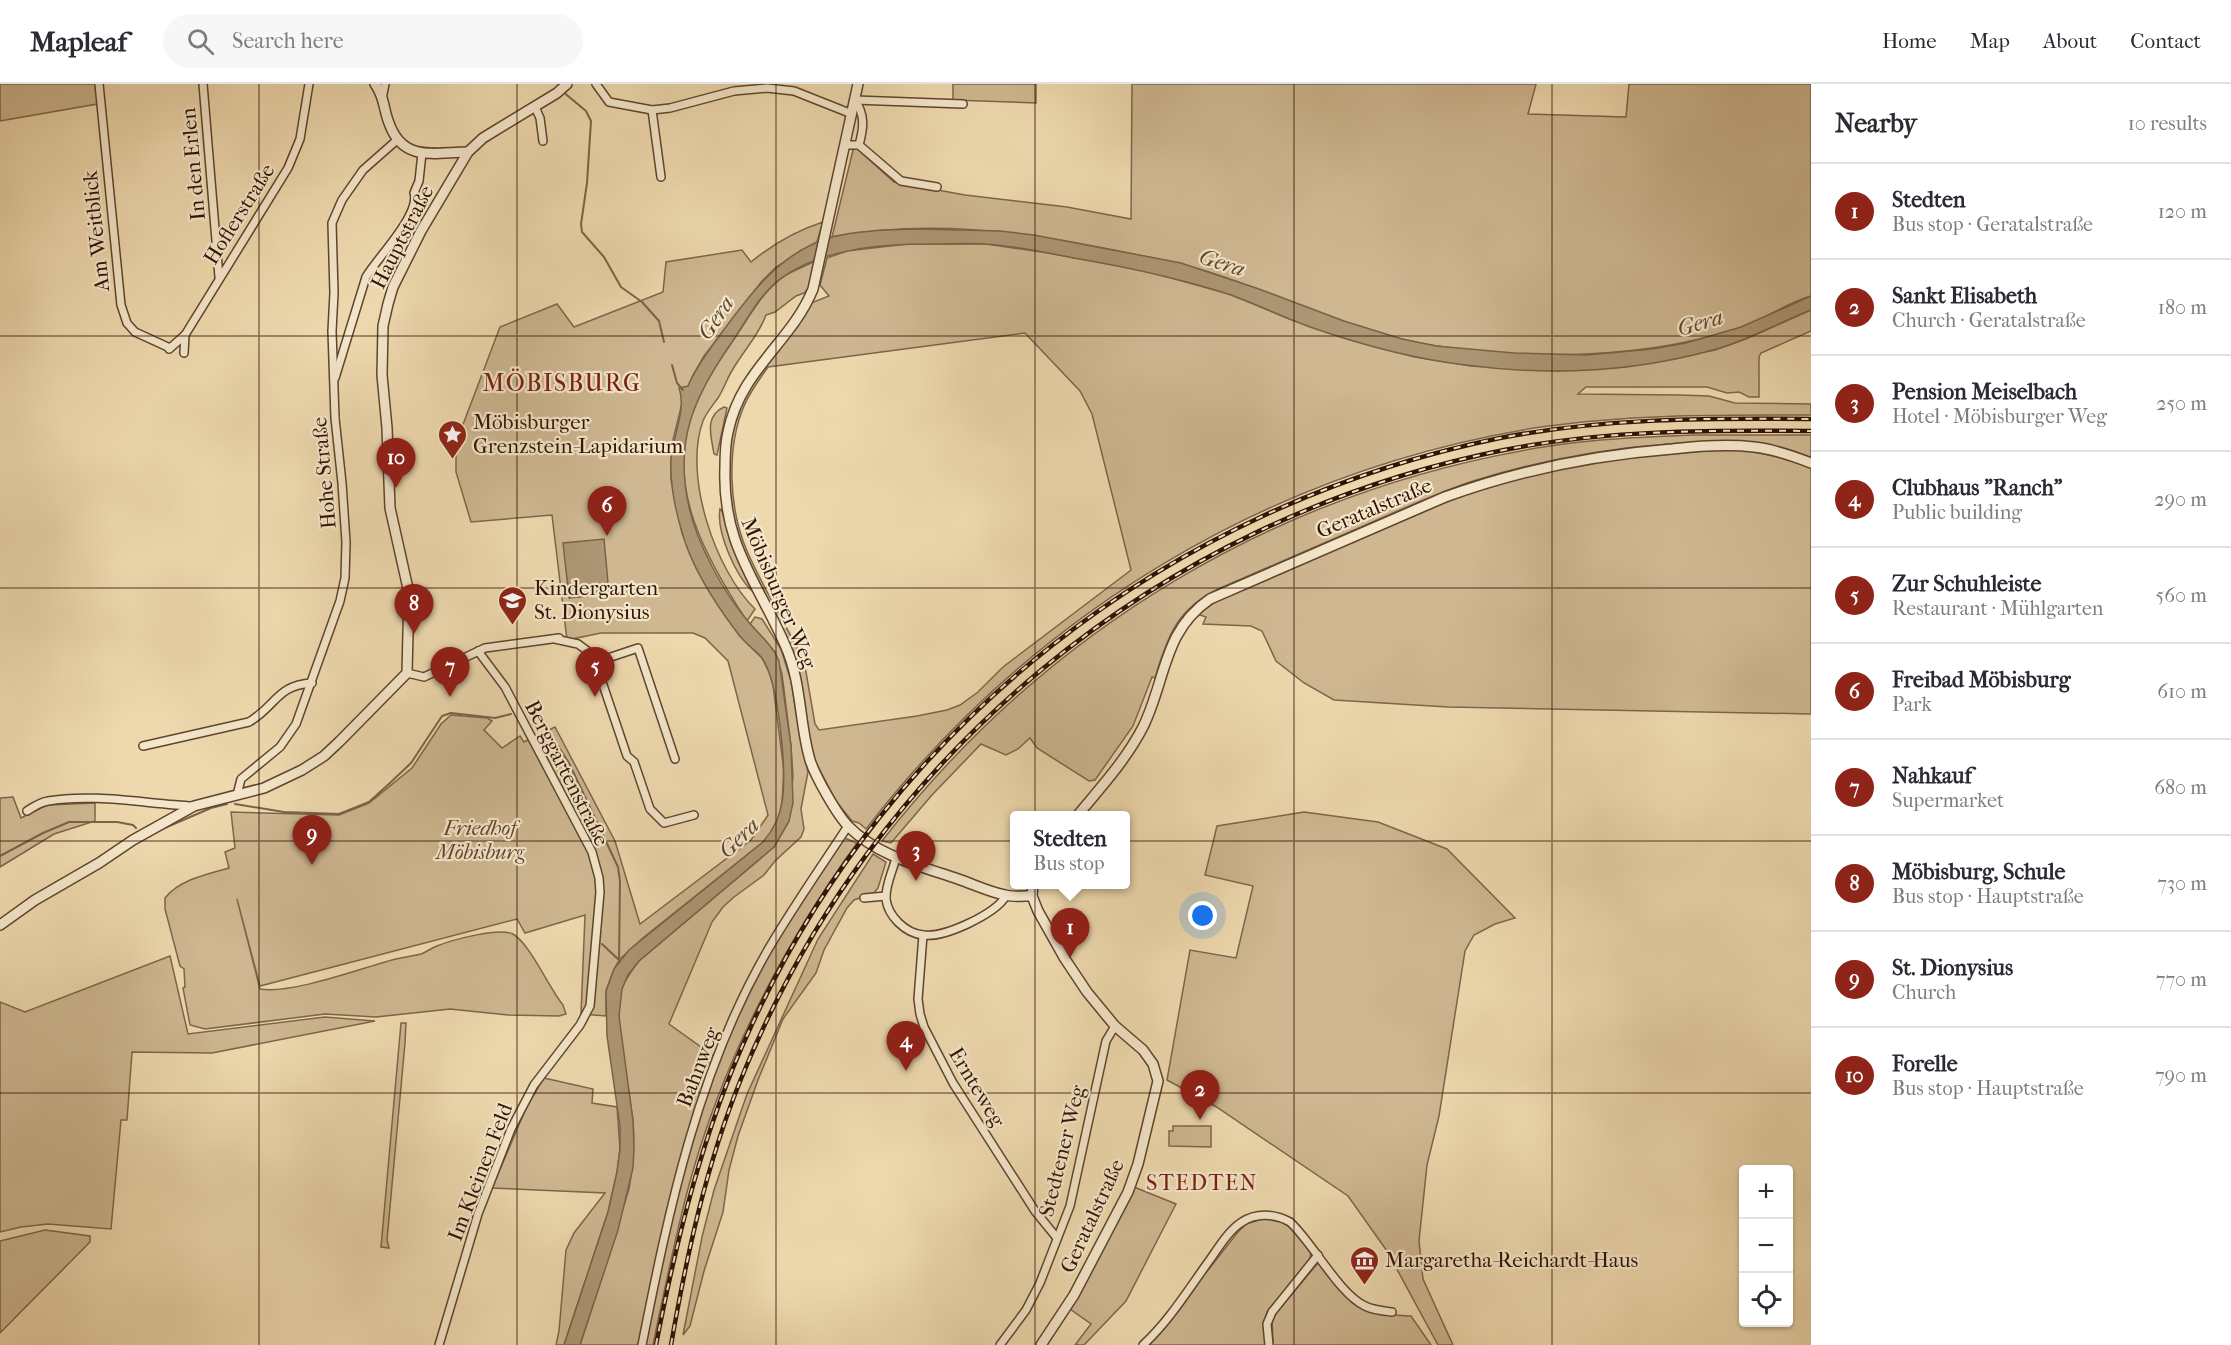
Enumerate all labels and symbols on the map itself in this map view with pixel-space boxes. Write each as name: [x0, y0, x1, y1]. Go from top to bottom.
street label: In den Erlen: [176, 107, 210, 221]
street label: Hoflerstraße: [199, 159, 279, 269]
street label: Am Weitblick: [78, 169, 114, 294]
street label: Hauptstraße: [366, 181, 438, 293]
water label: Gera: [1196, 243, 1248, 283]
water label: Gera: [692, 292, 740, 344]
water label: Gera: [1674, 304, 1726, 342]
district label: MÖBISBURG: [483, 368, 641, 397]
place label: Möbisburger Grenzstein-Lapidarium: [473, 410, 684, 458]
street label: Hohe Straße: [307, 416, 341, 530]
place icon: Möbisburger Grenzstein-Lapidarium: [436, 418, 468, 460]
pin: 10: [376, 438, 416, 488]
street label: Geratalstraße: [1313, 473, 1435, 543]
pin: 6: [588, 486, 626, 536]
street label: Möbisburger Weg: [736, 514, 822, 673]
place label: Kindergarten St. Dionysius: [534, 576, 658, 624]
pin: 8: [394, 584, 434, 634]
school or university icon: Kindergarten St. Dionysius: [497, 584, 529, 626]
pin: 7: [430, 648, 470, 697]
pin: 5: [576, 648, 614, 697]
street label: Berggartenstraße: [520, 696, 614, 850]
water label: Gera: [713, 813, 765, 863]
pin: 9: [292, 816, 332, 865]
park label: Friedhof Möbisburg: [434, 816, 525, 864]
pin: 3: [896, 832, 936, 881]
your location: [1188, 901, 1217, 930]
pin: 1: [1050, 908, 1090, 958]
pin: 4: [886, 1022, 926, 1071]
street label: Bahnweg: [672, 1023, 724, 1110]
street label: Ernteweg: [944, 1043, 1010, 1132]
pin: 2: [1180, 1070, 1220, 1120]
street label: Stedtener Weg: [1034, 1082, 1090, 1219]
street label: Im Kleinen Feld: [443, 1099, 517, 1244]
street label: Geratalstraße: [1055, 1155, 1129, 1277]
district label: STEDTEN: [1146, 1170, 1258, 1196]
museum icon: Margaretha-Reichardt-Haus: [1348, 1244, 1380, 1286]
place label: Margaretha-Reichardt-Haus: [1385, 1248, 1639, 1272]

